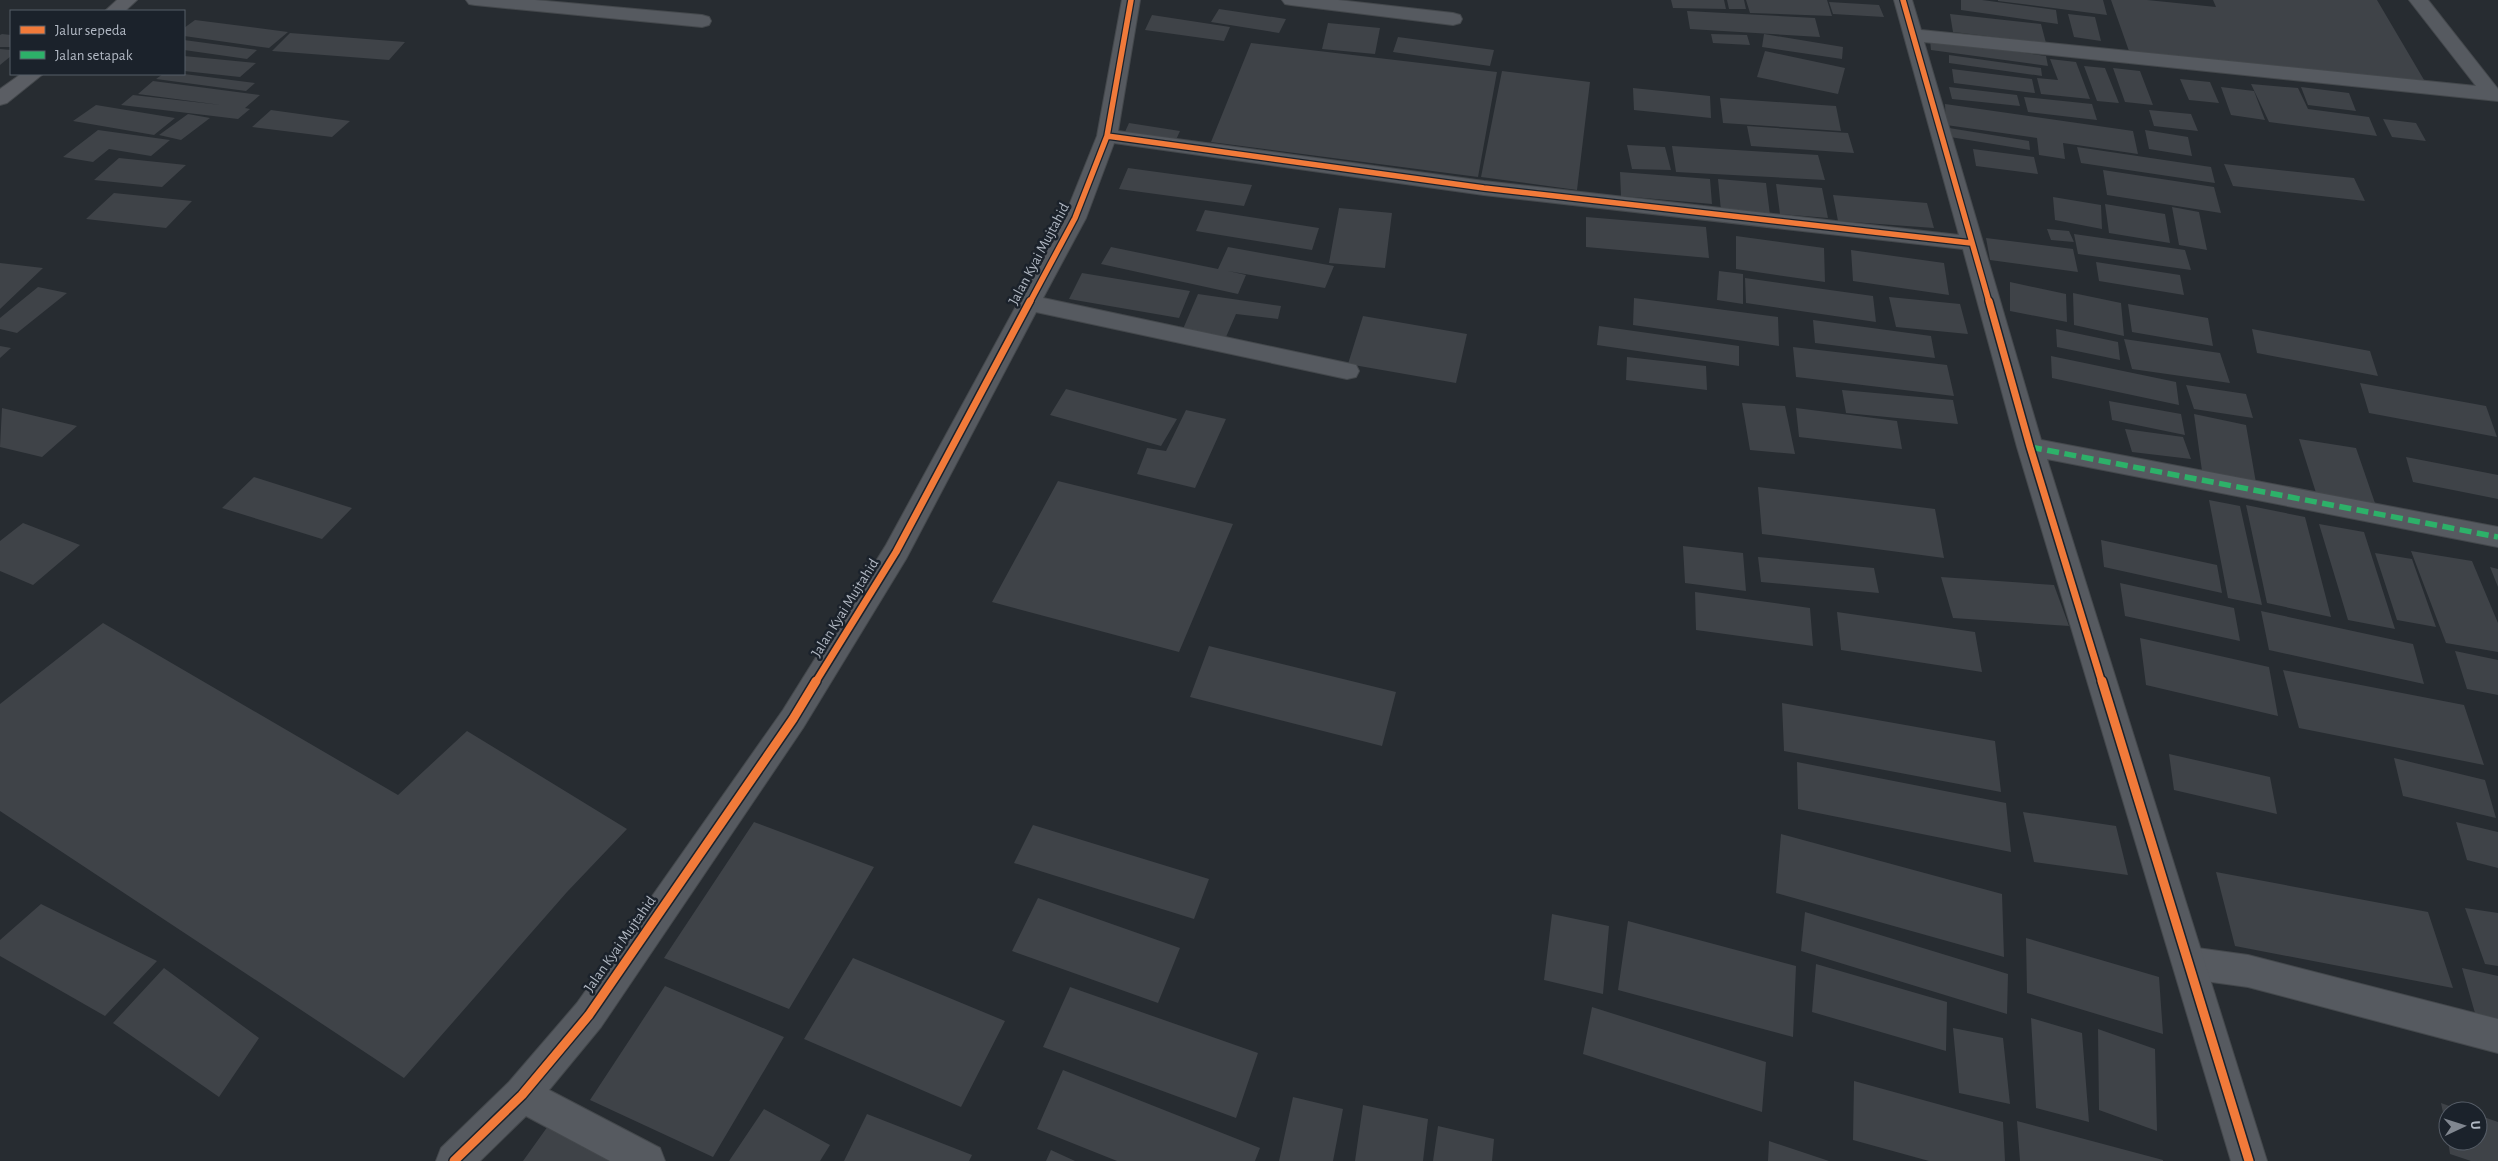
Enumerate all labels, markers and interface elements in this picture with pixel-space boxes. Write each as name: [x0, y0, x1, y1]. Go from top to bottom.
legend: [10, 10, 185, 75]
text: Jalur sepeda: [55, 23, 127, 38]
text: Jalan setapak: [55, 48, 133, 63]
street label: Jalan Kyai Mujtahid: [1006, 200, 1072, 307]
street label: Jalan Kyai Mujtahid: [809, 556, 881, 660]
street label: Jalan Kyai Mujtahid: [581, 893, 659, 995]
north arrow: [2438, 1101, 2488, 1151]
text: U: [2468, 1120, 2482, 1130]

